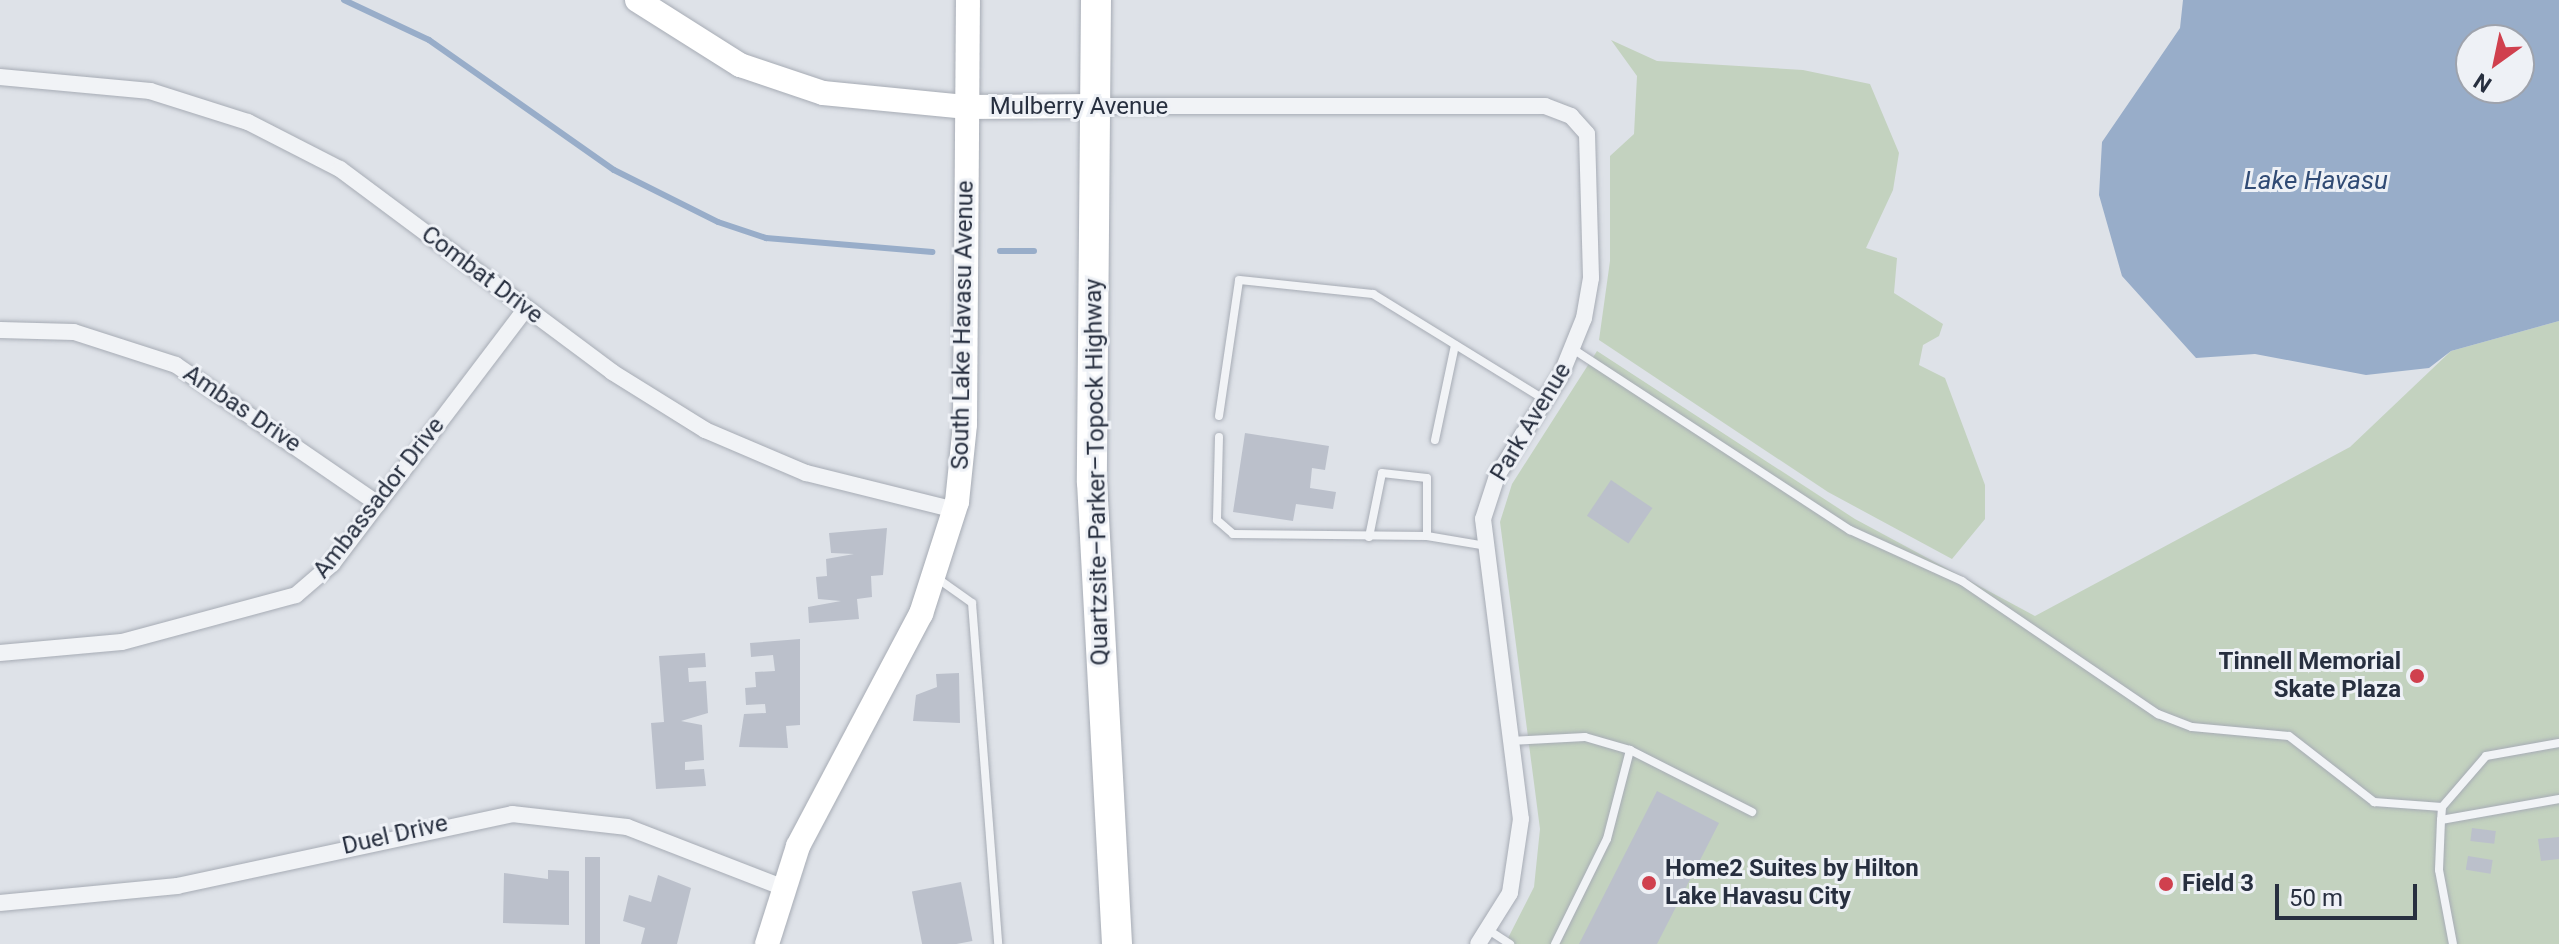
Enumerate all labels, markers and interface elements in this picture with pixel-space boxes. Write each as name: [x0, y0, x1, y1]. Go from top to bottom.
north arrow: [2455, 24, 2535, 104]
text: N: [2469, 68, 2496, 98]
street label: Mulberry Avenue: [990, 93, 1168, 121]
water label: Lake Havasu: [2244, 165, 2388, 197]
street label: South Lake Havasu Avenue: [946, 180, 980, 470]
street label: Combat Drive: [416, 220, 548, 330]
street label: Quartzsite–Parker–Topock Highway: [1079, 278, 1115, 666]
street label: Park Avenue: [1484, 358, 1578, 486]
street label: Ambas Drive: [178, 359, 306, 459]
street label: Ambassador Drive: [307, 412, 451, 584]
place label: Tinnell Memorial Skate Plaza: [2219, 648, 2401, 704]
marker: Tinnell Memorial Skate Plaza: [2408, 667, 2426, 685]
street label: Duel Drive: [339, 809, 451, 861]
place label: Home2 Suites by Hilton Lake Havasu City: [1665, 855, 1919, 911]
scale bar: [2279, 868, 2421, 918]
place label: Field 3: [2182, 870, 2254, 898]
marker: Home2 Suites by Hilton Lake Havasu City: [1640, 874, 1658, 892]
marker: Field 3: [2157, 875, 2175, 893]
text: 50 m: [2289, 884, 2343, 912]

